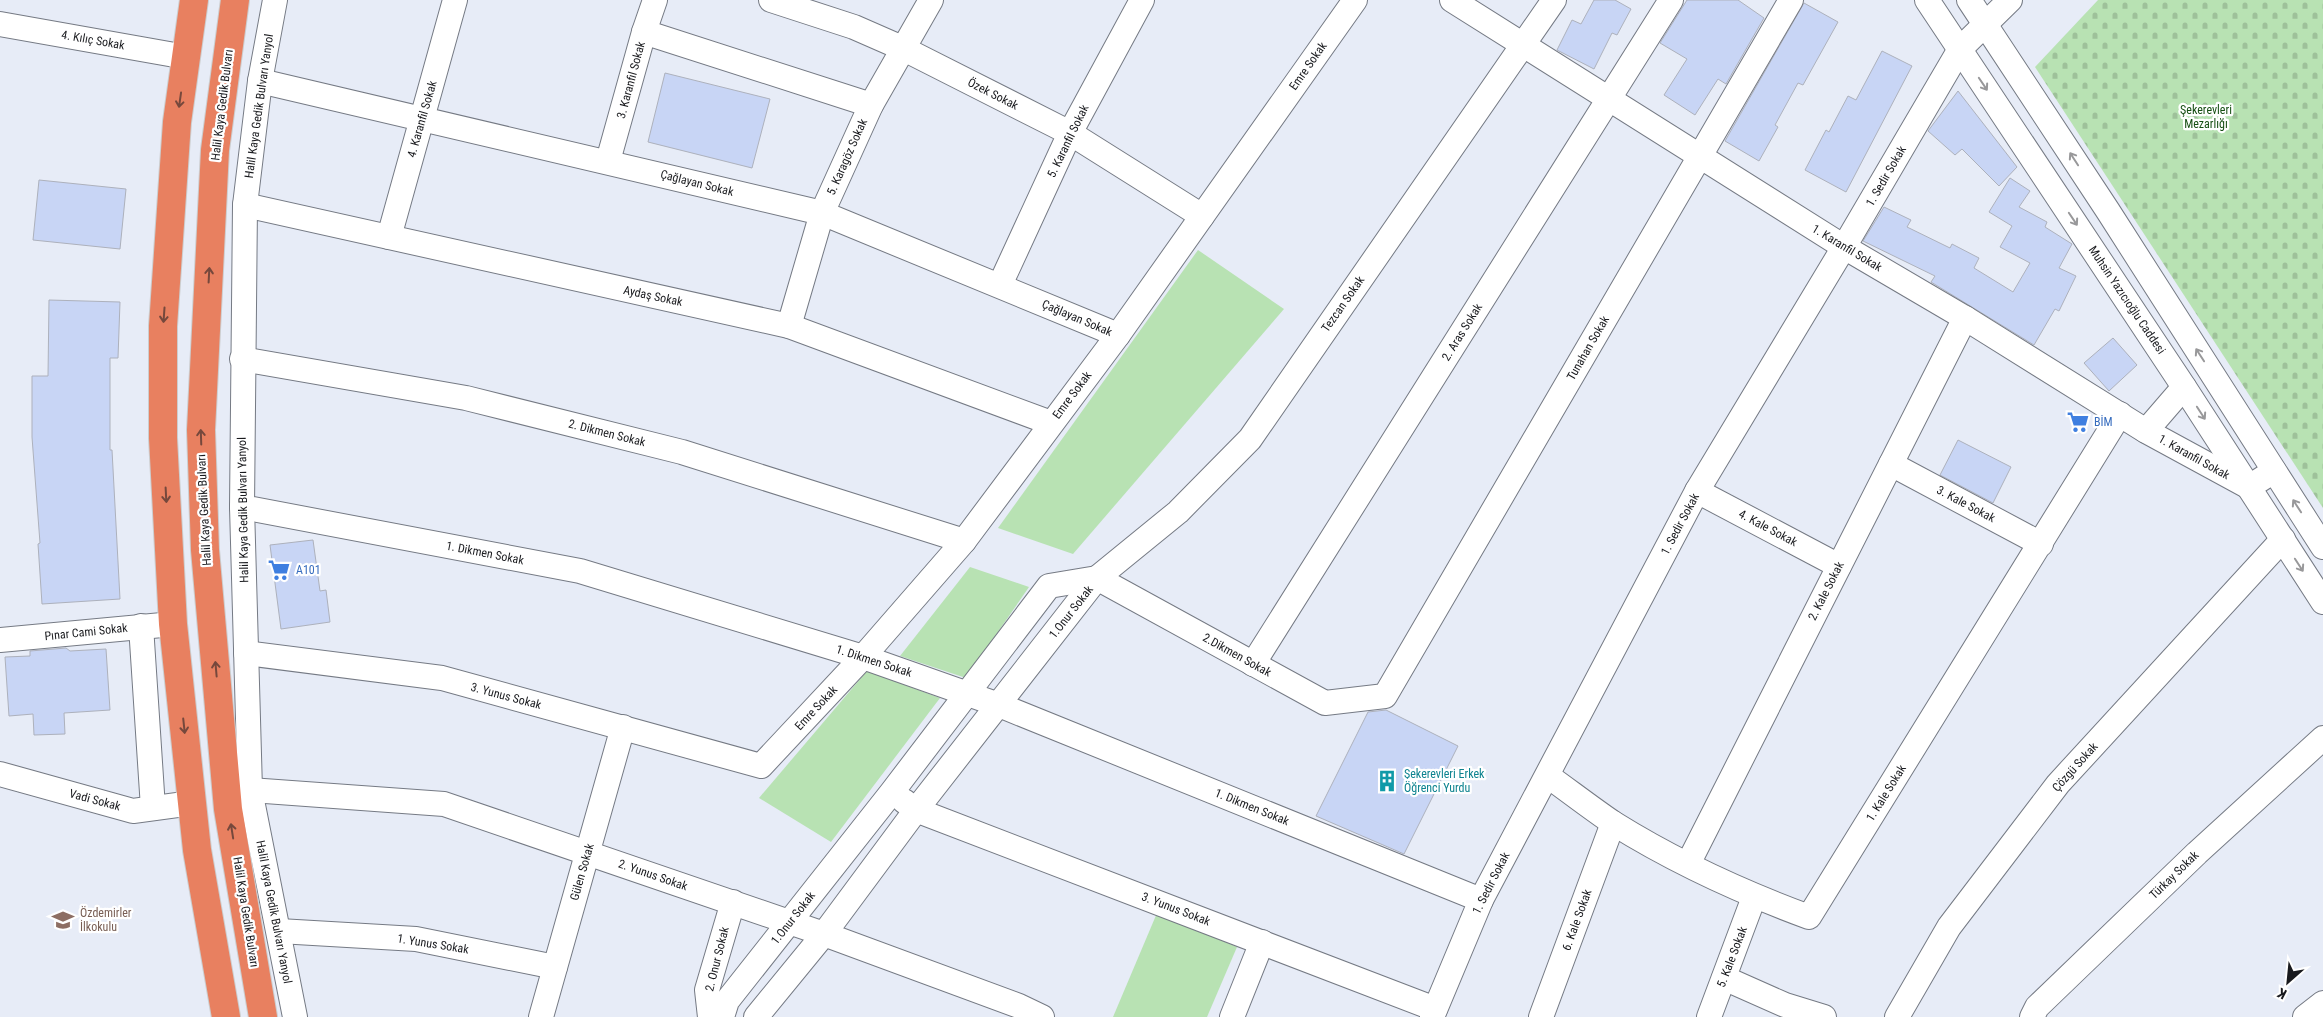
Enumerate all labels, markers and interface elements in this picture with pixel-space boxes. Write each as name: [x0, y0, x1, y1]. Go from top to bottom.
street label: 4. Kılıç Sokak: [60, 28, 126, 53]
street label: Halil Kaya Gedik Bulvarı Yanyol: [242, 33, 276, 179]
street label: 3. Karanfil Sokak: [614, 39, 648, 120]
street label: Emre Sokak: [1286, 39, 1330, 93]
street label: Halil Kaya Gedik Bulvarı: [208, 49, 236, 161]
street label: Özek Sokak: [965, 74, 1022, 113]
one-way arrow: [1978, 77, 1988, 91]
street label: 4. Karanfil Sokak: [404, 78, 440, 159]
one-way arrow: [174, 92, 184, 108]
street label: 5. Karanfil Sokak: [1044, 102, 1092, 180]
park label: Şekerevleri Mezarlığı: [2180, 103, 2232, 131]
street label: 5. Karagöz Sokak: [824, 116, 870, 197]
street label: 1. Sedir Sokak: [1863, 143, 1909, 209]
one-way arrow: [2069, 153, 2079, 167]
street label: Çağlayan Sokak: [659, 167, 736, 199]
one-way arrow: [2068, 212, 2078, 226]
street label: 1. Karanfil Sokak: [1809, 222, 1885, 275]
street label: Muhsin Yazıcıoğlu Caddesi: [2086, 243, 2168, 357]
one-way arrow: [204, 267, 213, 283]
street label: Tezcan Sokak: [1319, 273, 1368, 335]
street label: Aydaş Sokak: [622, 283, 685, 309]
street label: Çağlayan Sokak: [1040, 297, 1115, 339]
street label: 2. Aras Sokak: [1439, 300, 1485, 363]
one-way arrow: [159, 306, 168, 322]
street label: Tunahan Sokak: [1564, 313, 1612, 383]
one-way arrow: [2194, 348, 2204, 362]
street label: Emre Sokak: [1050, 368, 1095, 421]
one-way arrow: [2197, 406, 2207, 420]
supermarket icon: BİM: [2065, 409, 2091, 435]
place label: BİM: [2094, 414, 2113, 429]
street label: 2. Dikmen Sokak: [567, 417, 648, 449]
one-way arrow: [196, 429, 206, 446]
street label: 1. Karanfil Sokak: [2156, 432, 2233, 483]
street label: Halil Kaya Gedik Bulvarı Yanyol: [235, 437, 251, 583]
street label: Halil Kaya Gedik Bulvarı: [194, 454, 214, 566]
street label: 3. Kale Sokak: [1934, 483, 1998, 525]
one-way arrow: [162, 486, 171, 502]
street label: 1. Sedir Sokak: [1658, 490, 1702, 557]
one-way arrow: [2291, 500, 2301, 514]
street label: 4. Kale Sokak: [1736, 507, 1800, 549]
street label: 1. Dikmen Sokak: [445, 539, 526, 568]
supermarket icon: A101: [266, 557, 292, 583]
one-way arrow: [2294, 557, 2304, 571]
street label: 2. Kale Sokak: [1805, 559, 1847, 623]
place label: A101: [296, 563, 321, 577]
street label: 1.Onur Sokak: [1046, 582, 1096, 641]
street label: Pınar Cami Sokak: [44, 621, 129, 643]
street label: 2.Dikmen Sokak: [1200, 630, 1274, 680]
street label: 1. Dikmen Sokak: [834, 642, 914, 680]
one-way arrow: [211, 661, 221, 677]
street label: 3. Yunus Sokak: [469, 680, 543, 712]
street label: Emre Sokak: [792, 682, 841, 733]
one-way arrow: [179, 718, 188, 734]
street label: Çözgü Sokak: [2049, 739, 2101, 794]
street label: 1. Kale Sokak: [1863, 762, 1909, 824]
place label: Şekerevleri Erkek Öğrenci Yurdu: [1404, 767, 1485, 795]
building icon: Şekerevleri Erkek Öğrenci Yurdu: [1374, 768, 1400, 794]
street label: Vadi Sokak: [68, 786, 123, 814]
street label: 1. Dikmen Sokak: [1213, 786, 1292, 828]
one-way arrow: [227, 823, 237, 839]
street label: Halil Kaya Gedik Bulvarı Yanyol: [253, 839, 295, 985]
street label: Gülen Sokak: [567, 841, 597, 902]
street label: Türkay Sokak: [2147, 848, 2202, 902]
street label: 1. Sedir Sokak: [1469, 849, 1513, 916]
street label: Halil Kaya Gedik Bulvarı: [230, 856, 262, 968]
street label: 2. Yunus Sokak: [617, 857, 690, 894]
street label: 6. Kale Sokak: [1559, 887, 1595, 953]
street label: 1.Onur Sokak: [768, 888, 818, 947]
street label: 3. Yunus Sokak: [1140, 889, 1213, 929]
place label: Özdemirler İlkokulu: [80, 905, 132, 934]
school or university icon: Özdemirler İlkokulu: [50, 907, 76, 933]
street label: 5. Kale Sokak: [1714, 924, 1750, 989]
street label: 2. Onur Sokak: [702, 925, 732, 993]
street label: 1. Yunus Sokak: [396, 931, 470, 957]
north arrow: [2263, 957, 2313, 1007]
text: K: [2275, 985, 2289, 1002]

